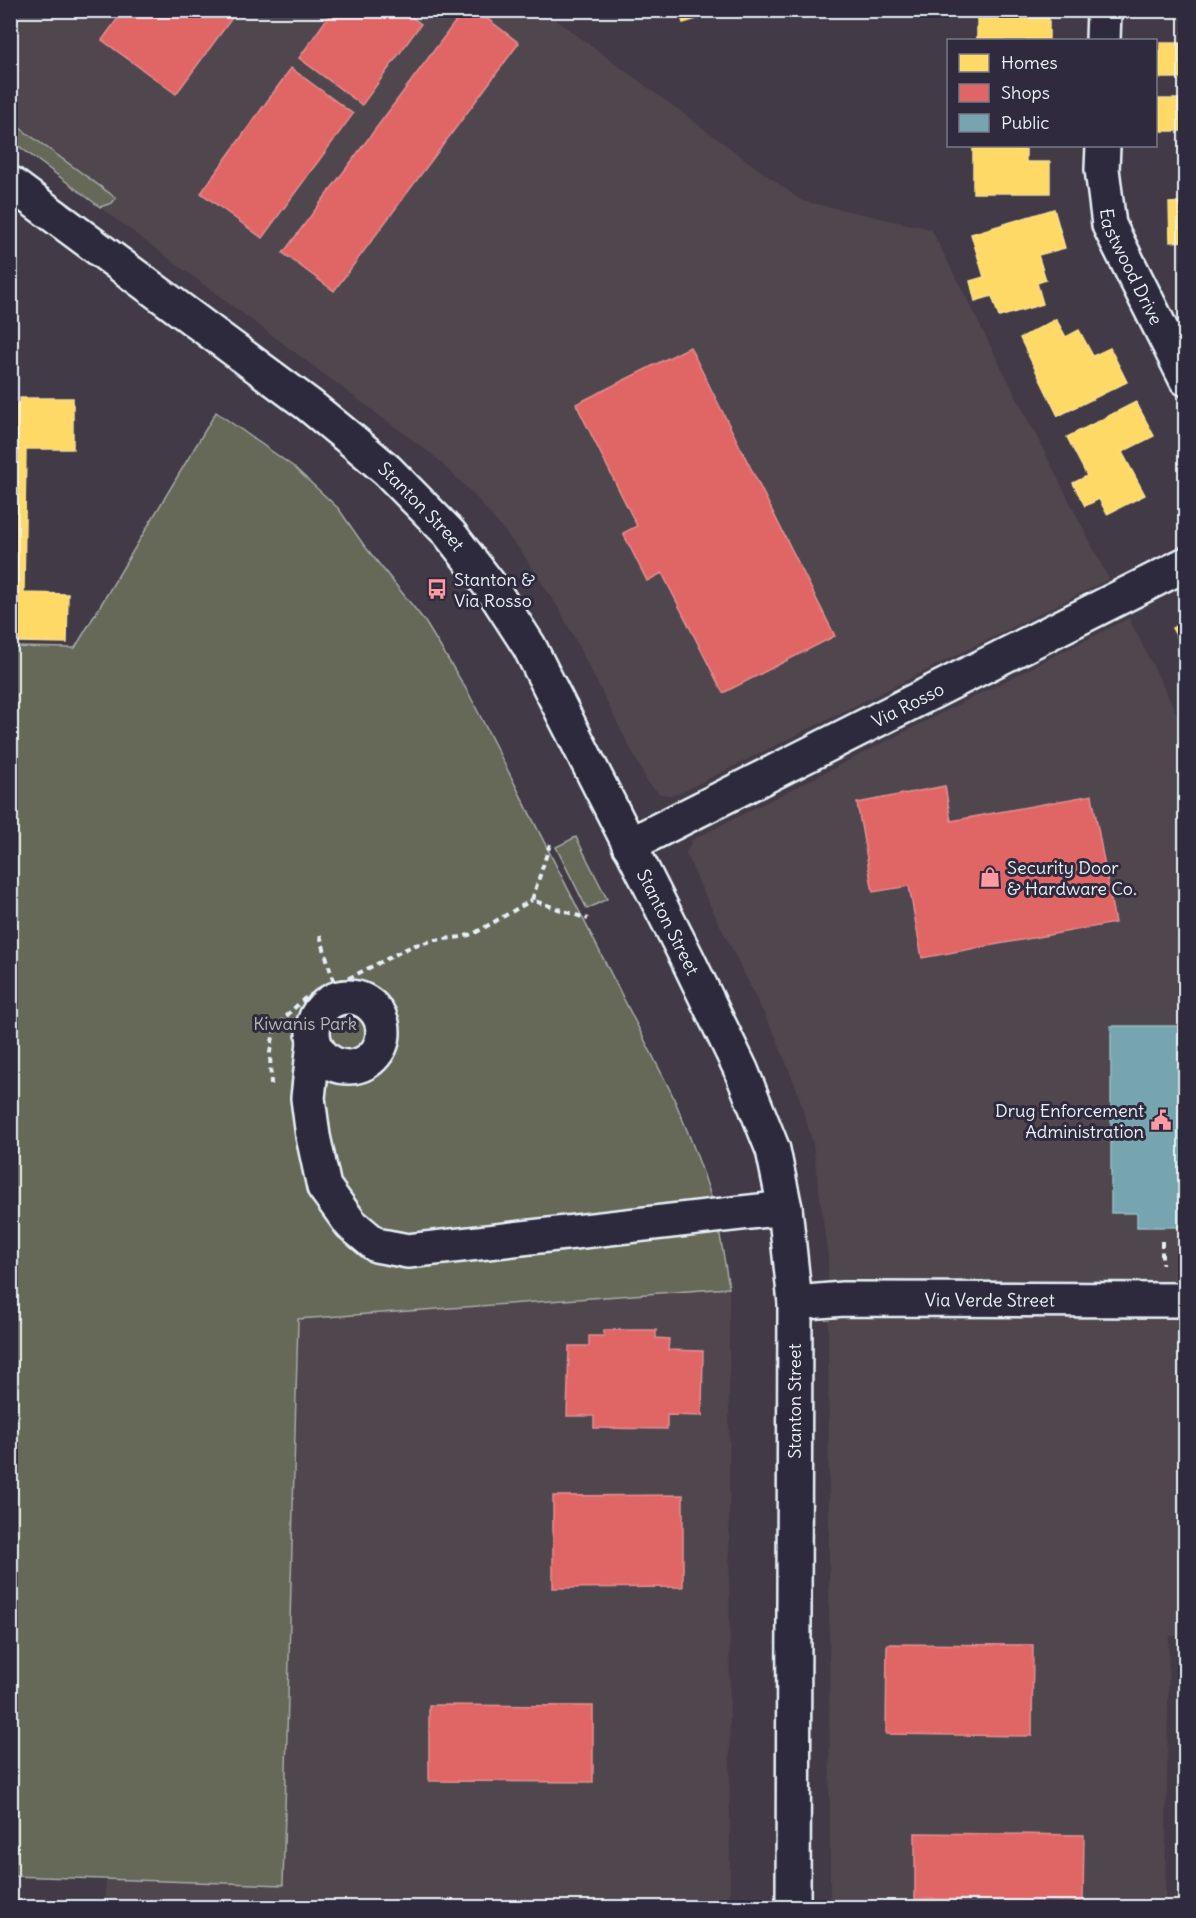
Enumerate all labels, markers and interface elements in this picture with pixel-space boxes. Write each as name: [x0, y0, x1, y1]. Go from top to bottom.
legend: [947, 39, 1157, 147]
text: Homes: [1001, 51, 1058, 74]
text: Shops: [1001, 81, 1050, 104]
text: Public: [1001, 111, 1050, 134]
street label: Eastwood Drive: [1095, 207, 1168, 328]
street label: Stanton Street: [374, 456, 470, 555]
place label: Stanton & Via Rosso: [454, 568, 535, 612]
bus stop icon: Stanton & Via Rosso: [425, 577, 449, 601]
street label: Via Rosso: [868, 677, 947, 732]
place label: Security Door & Hardware Co.: [1007, 856, 1137, 900]
street label: Stanton Street: [632, 865, 705, 978]
shop icon: Security Door & Hardware Co.: [978, 865, 1002, 889]
park label: Kiwanis Park: [253, 1012, 357, 1035]
place label: Drug Enforcement Administration: [995, 1099, 1144, 1143]
public building icon: Drug Enforcement Administration: [1149, 1108, 1173, 1132]
street label: Via Verde Street: [925, 1288, 1055, 1311]
street label: Stanton Street: [783, 1343, 806, 1459]

